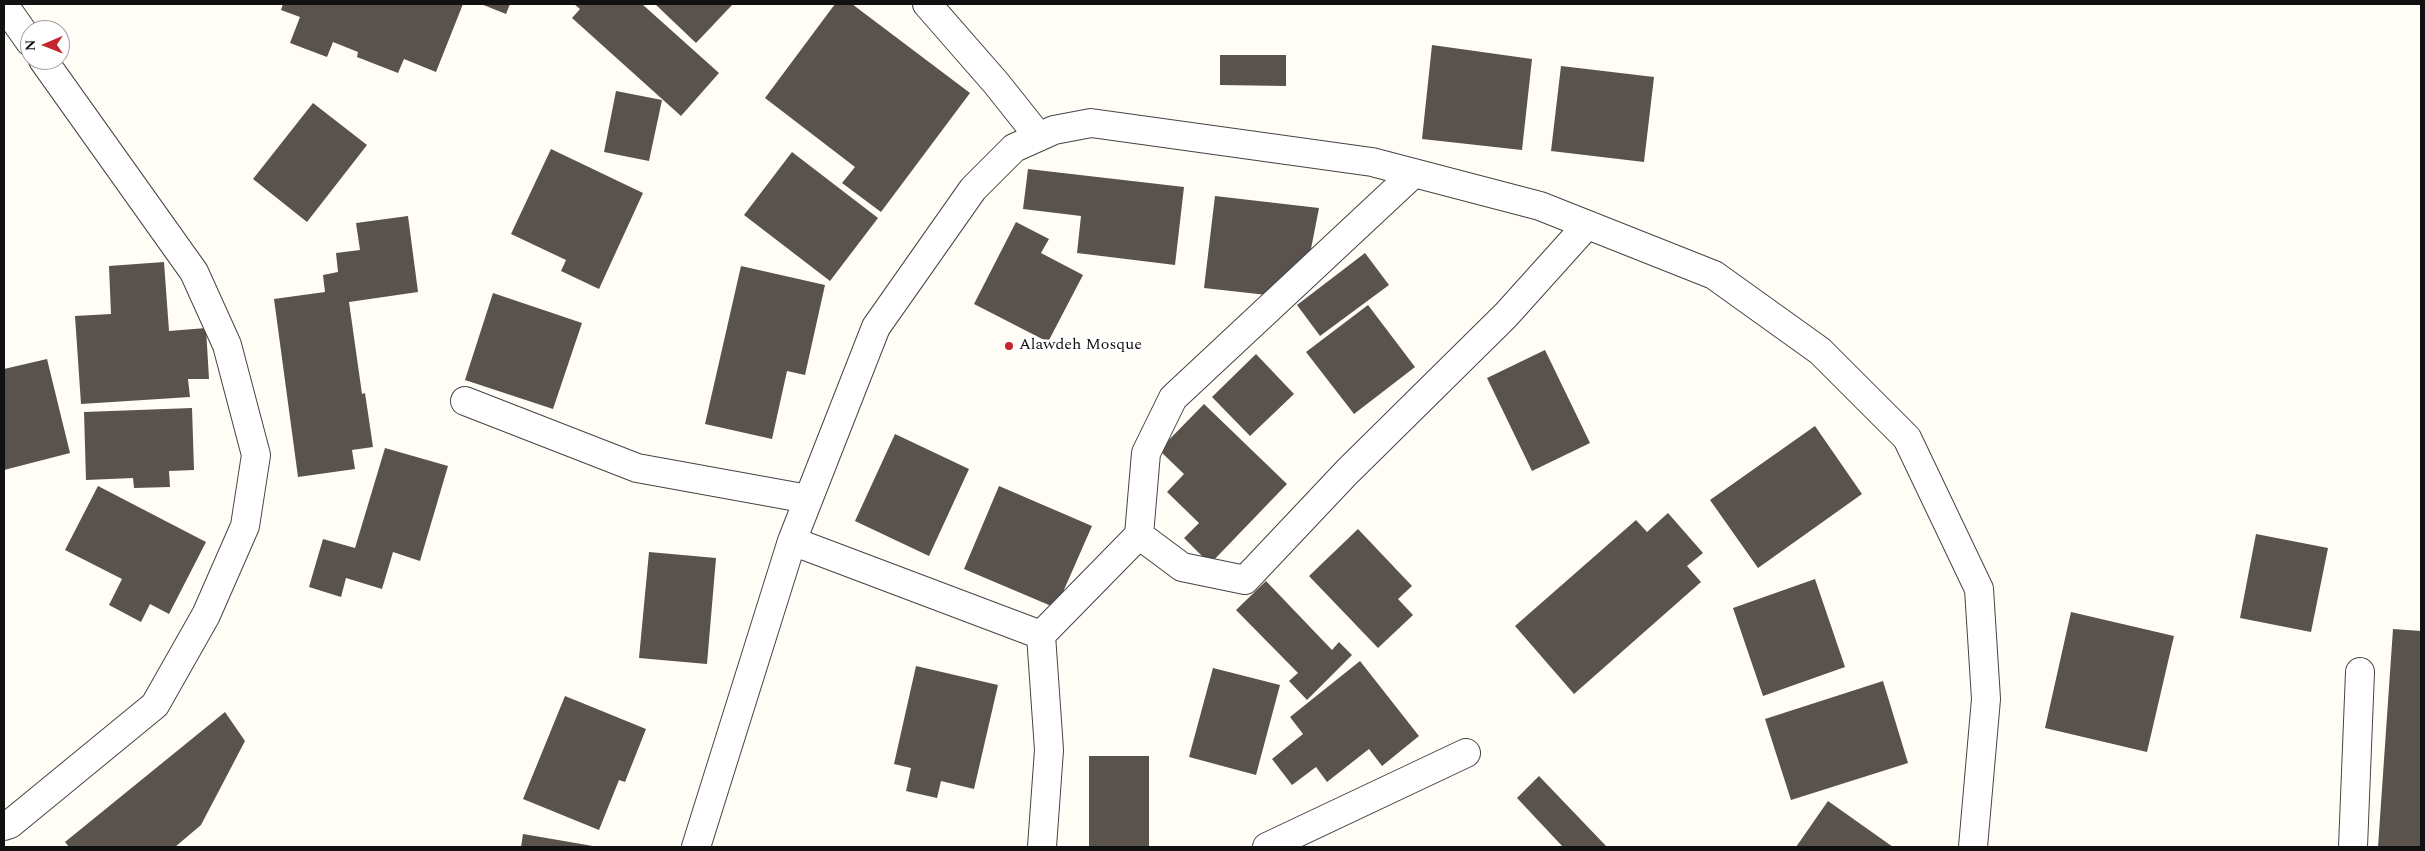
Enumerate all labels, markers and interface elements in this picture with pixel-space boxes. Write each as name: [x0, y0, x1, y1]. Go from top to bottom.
north arrow: [20, 20, 70, 70]
text: N: [20, 39, 41, 51]
place label: Alawdeh Mosque: [1019, 336, 1142, 356]
marker: Alawdeh Mosque: [1003, 340, 1015, 352]

